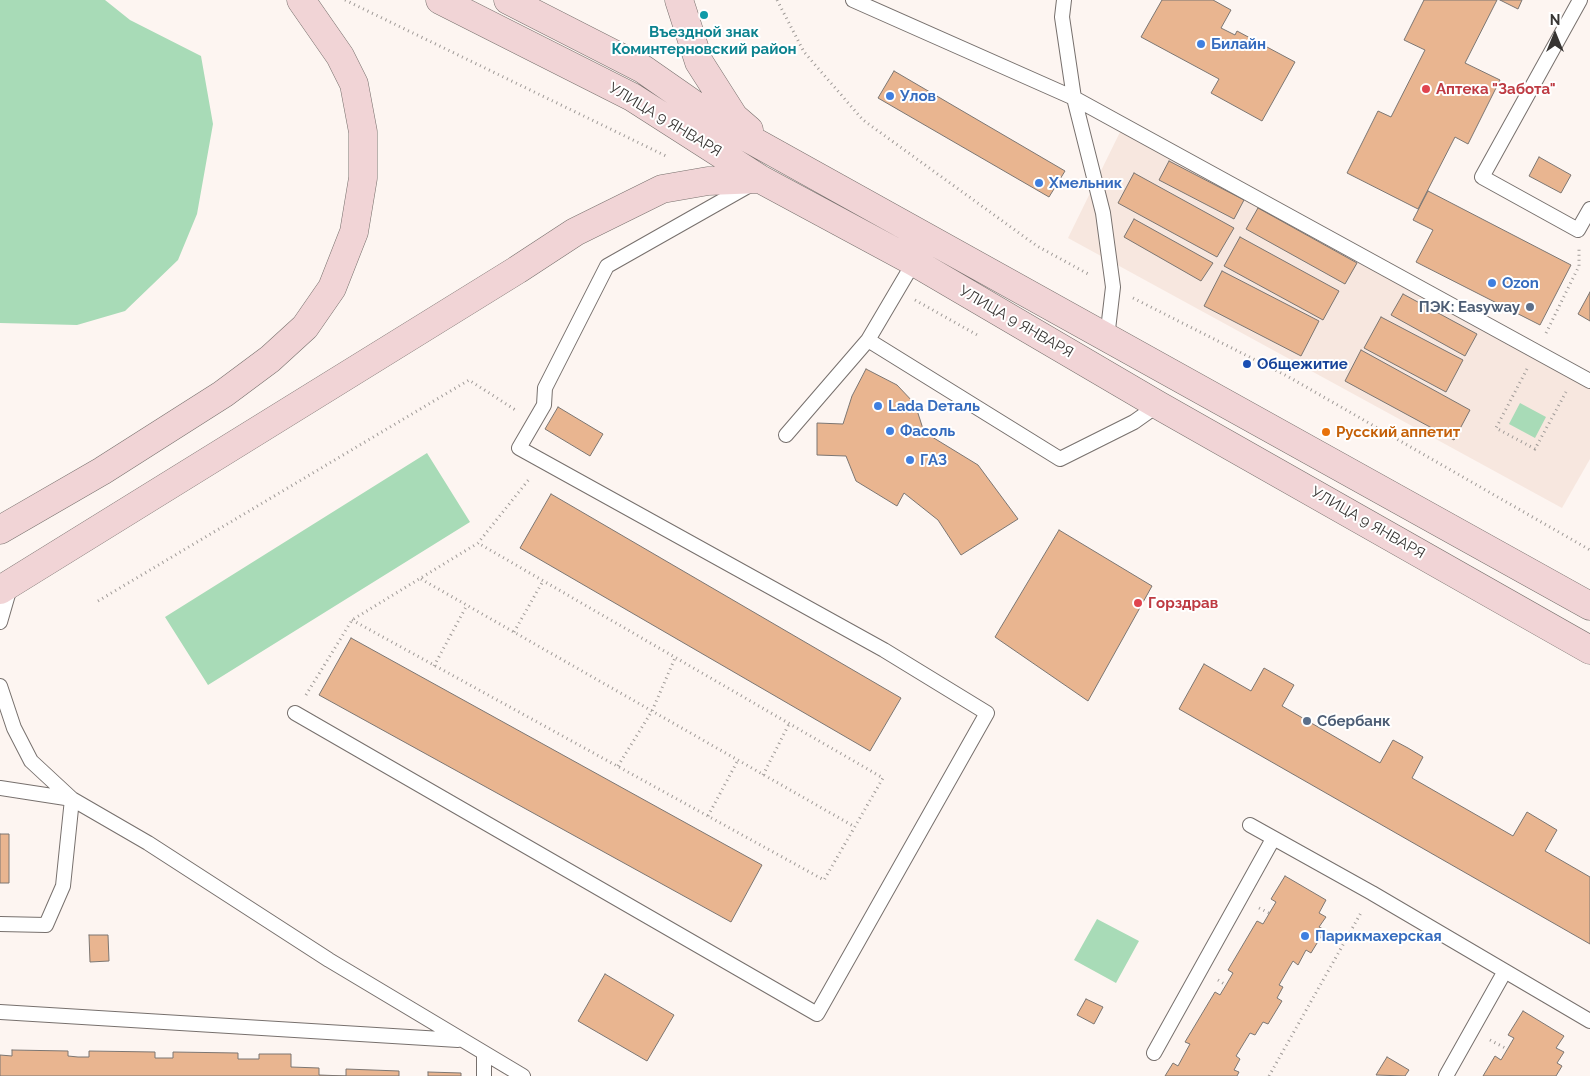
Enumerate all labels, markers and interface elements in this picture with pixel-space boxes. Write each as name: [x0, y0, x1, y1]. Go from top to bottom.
marker: Въездной знак Коминтерновский район: [698, 9, 710, 21]
north arrow: [1530, 10, 1580, 60]
text: N: [1550, 12, 1560, 28]
place label: Въездной знак Коминтерновский район: [611, 23, 797, 58]
place label: Билайн: [1211, 35, 1266, 53]
marker: Билайн: [1195, 38, 1207, 50]
street label: УЛИЦА 9 ЯНВАРЯ: [605, 79, 725, 161]
place label: Аптека "Забота": [1436, 80, 1556, 98]
marker: Аптека "Забота": [1420, 83, 1432, 95]
place label: Улов: [900, 87, 936, 105]
marker: Улов: [884, 90, 896, 102]
place label: Хмельник: [1049, 174, 1122, 192]
marker: Хмельник: [1033, 177, 1045, 189]
place label: Ozon: [1502, 274, 1539, 292]
marker: Ozon: [1486, 277, 1498, 289]
street label: УЛИЦА 9 ЯНВАРЯ: [956, 282, 1076, 362]
place label: ПЭК: Easyway: [1419, 298, 1520, 316]
marker: ПЭК: Easyway: [1524, 301, 1536, 313]
place label: Общежитие: [1257, 355, 1348, 373]
marker: Общежитие: [1241, 358, 1253, 370]
place label: Lada Dеталь: [888, 397, 980, 415]
marker: Lada Dеталь: [872, 400, 884, 412]
place label: Фасоль: [900, 422, 955, 440]
place label: Русский аппетит: [1336, 423, 1460, 441]
marker: Фасоль: [884, 425, 896, 437]
marker: Русский аппетит: [1320, 426, 1332, 438]
place label: ГАЗ: [920, 451, 947, 469]
marker: ГАЗ: [904, 454, 916, 466]
street label: УЛИЦА 9 ЯНВАРЯ: [1308, 483, 1428, 563]
place label: Горздрав: [1148, 594, 1218, 612]
marker: Горздрав: [1132, 597, 1144, 609]
place label: Сбербанк: [1317, 712, 1391, 730]
marker: Сбербанк: [1301, 715, 1313, 727]
place label: Парикмахерская: [1315, 927, 1442, 945]
marker: Парикмахерская: [1299, 930, 1311, 942]

